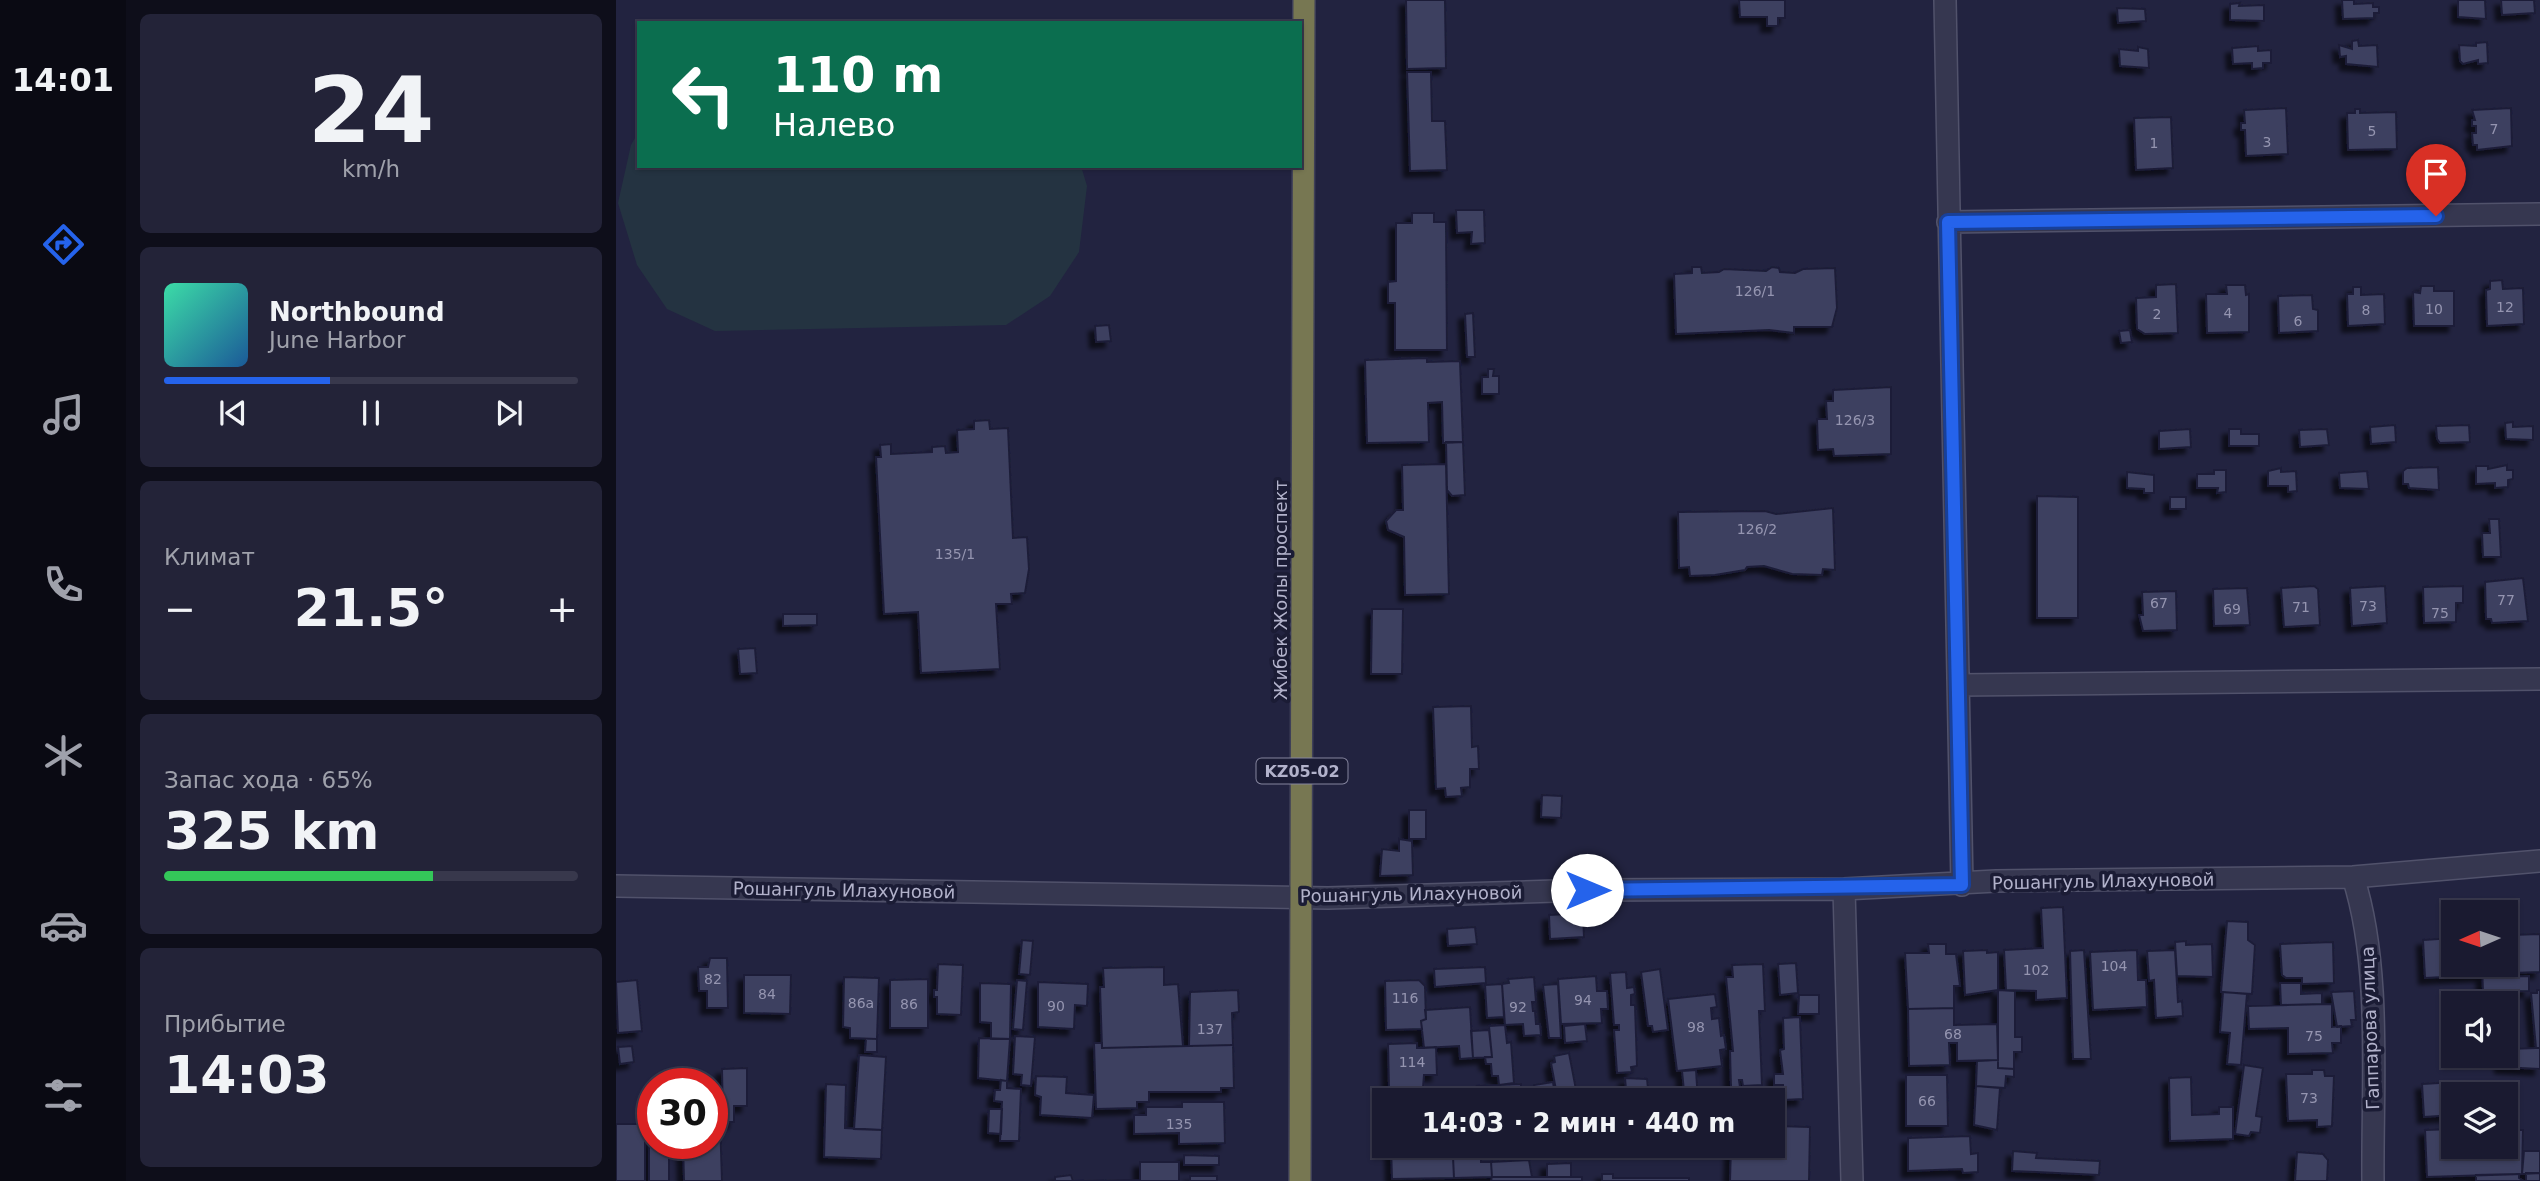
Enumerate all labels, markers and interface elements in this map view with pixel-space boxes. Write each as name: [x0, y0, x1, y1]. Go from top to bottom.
text: 110 m: [773, 47, 943, 104]
icon: left: [658, 49, 749, 140]
text: 24: [308, 58, 434, 163]
text: 14:01: [12, 61, 114, 99]
text: Налево: [773, 106, 895, 144]
house number: 7: [2490, 121, 2498, 137]
house number: 5: [2368, 123, 2376, 139]
house number: 3: [2263, 134, 2271, 150]
house number: 1: [2150, 135, 2158, 151]
pin: [2406, 144, 2466, 216]
icon: arrive: [2417, 155, 2455, 193]
text: km/h: [342, 156, 400, 182]
icon: directions: [39, 220, 88, 269]
house number: 126/1: [1735, 283, 1775, 299]
text: Northbound: [269, 297, 445, 327]
house number: 12: [2496, 299, 2514, 315]
house number: 10: [2425, 301, 2443, 317]
house number: 8: [2362, 302, 2370, 318]
house number: 4: [2224, 305, 2233, 321]
house number: 2: [2153, 306, 2161, 322]
house number: 6: [2294, 313, 2303, 329]
text: June Harbor: [269, 327, 405, 353]
icon: music: [39, 390, 88, 439]
icon: previous: [214, 394, 252, 432]
icon: pause: [352, 394, 390, 432]
icon: next: [490, 394, 528, 432]
house number: 126/3: [1835, 412, 1875, 428]
street label: Жибек Жолы проспект: [1270, 480, 1291, 700]
house number: 126/2: [1737, 521, 1777, 537]
text: Климат: [164, 544, 255, 570]
house number: 135/1: [935, 546, 975, 562]
icon: phone: [39, 560, 88, 609]
text: 21.5°: [294, 578, 448, 638]
text: −: [164, 587, 196, 631]
text: +: [546, 587, 578, 631]
house number: 77: [2497, 592, 2515, 608]
house number: 67: [2150, 595, 2168, 611]
house number: 73: [2359, 598, 2377, 614]
house number: 71: [2292, 599, 2310, 615]
house number: 69: [2223, 601, 2241, 617]
house number: 75: [2431, 605, 2449, 621]
icon: climate: [39, 731, 88, 780]
road number: KZ05-02: [1256, 758, 1348, 784]
text: Запас хода · 65%: [164, 767, 373, 793]
text: 325 km: [164, 801, 379, 861]
position arrow: [1550, 853, 1624, 927]
street label: Рошангуль Илахуновой: [1992, 869, 2214, 893]
street label: Рошангуль Илахуновой: [733, 878, 955, 902]
street label: Рошангуль Илахуновой: [1300, 882, 1522, 906]
north arrow: [2441, 900, 2518, 976]
map controls: [2441, 900, 2518, 1159]
icon: car: [39, 901, 88, 950]
street label: Гаппарова улица: [2357, 946, 2383, 1110]
house number: 104: [2101, 958, 2127, 974]
house number: 102: [2023, 962, 2049, 978]
house number: 82: [704, 971, 722, 987]
house number: 84: [758, 986, 776, 1002]
house number: 116: [1392, 990, 1418, 1006]
button: sound: [2441, 991, 2518, 1068]
house number: 94: [1574, 992, 1592, 1008]
house number: 86а: [848, 995, 874, 1011]
house number: 86: [900, 996, 918, 1012]
house number: 90: [1047, 998, 1065, 1014]
house number: 92: [1509, 999, 1527, 1015]
text: Прибытие: [164, 1011, 286, 1037]
house number: 98: [1687, 1019, 1705, 1035]
house number: 137: [1197, 1021, 1223, 1037]
house number: 68: [1944, 1026, 1962, 1042]
house number: 75: [2305, 1028, 2323, 1044]
text: 14:03: [164, 1045, 330, 1105]
house number: 114: [1399, 1054, 1425, 1070]
speed limit sign: 30: [637, 1068, 728, 1159]
icon: filters: [39, 1071, 88, 1120]
button: layers: [2441, 1082, 2518, 1159]
house number: 73: [2300, 1090, 2318, 1106]
house number: 66: [1918, 1093, 1936, 1109]
text: 14:03 · 2 мин · 440 m: [1422, 1108, 1735, 1138]
house number: 135: [1166, 1116, 1192, 1132]

